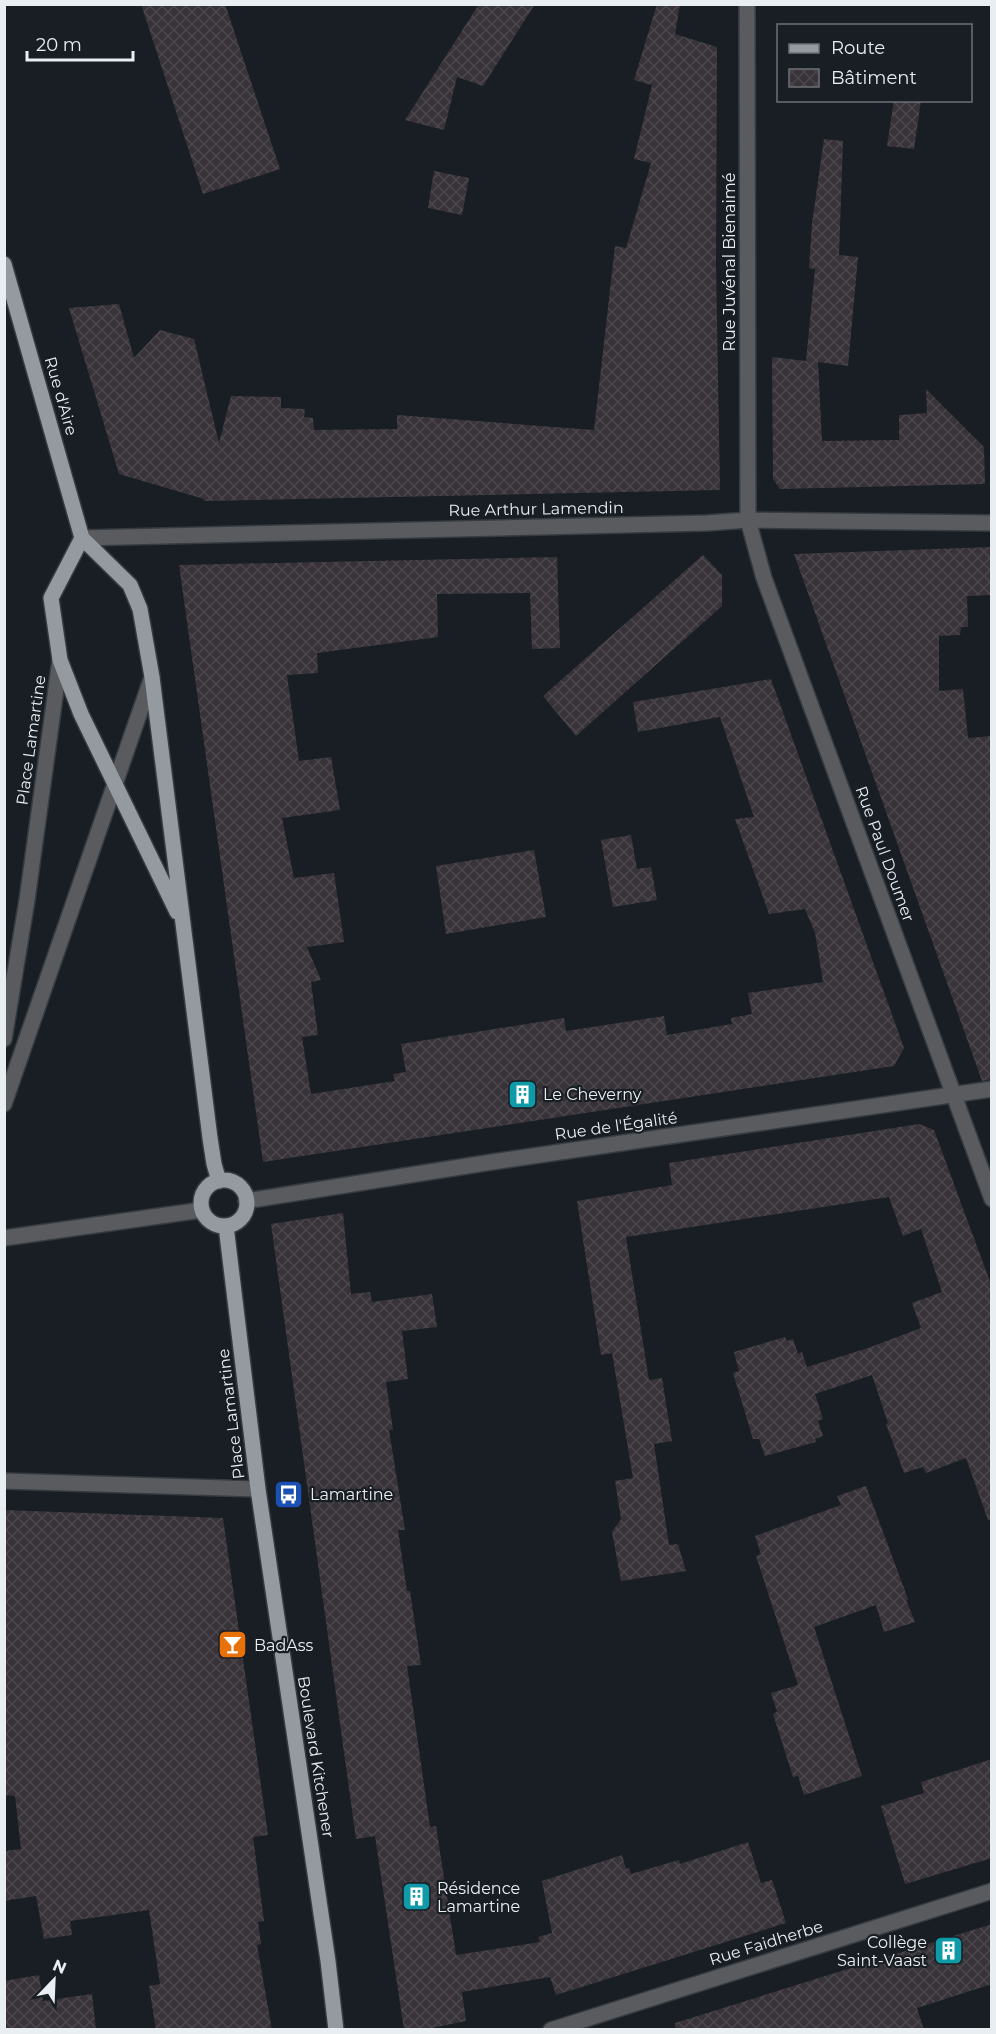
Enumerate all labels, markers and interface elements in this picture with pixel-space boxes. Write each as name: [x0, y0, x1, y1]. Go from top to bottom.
scale bar: [27, 24, 134, 62]
legend: [777, 24, 972, 102]
text: 20 m: [36, 34, 82, 56]
text: Route: [831, 37, 885, 59]
text: Bâtiment: [831, 67, 917, 89]
street label: Rue Juvénal Bienaimé: [720, 172, 739, 352]
street label: Rue d'Aire: [41, 354, 81, 438]
street label: Rue Arthur Lamendin: [448, 498, 624, 520]
street label: Place Lamartine: [12, 674, 50, 806]
street label: Rue Paul Doumer: [852, 783, 918, 925]
building icon: Le Cheverny: [506, 1078, 538, 1110]
place label: Le Cheverny: [543, 1085, 642, 1104]
street label: Rue de l'Égalité: [553, 1108, 679, 1144]
street label: Place Lamartine: [214, 1348, 248, 1480]
bus stop icon: Lamartine: [273, 1478, 305, 1510]
place label: Lamartine: [310, 1485, 393, 1504]
bar icon: BadAss: [217, 1629, 249, 1661]
place label: BadAss: [254, 1636, 314, 1655]
street label: Boulevard Kitchener: [294, 1675, 338, 1839]
place label: Résidence Lamartine: [437, 1879, 520, 1916]
building icon: Résidence Lamartine: [400, 1881, 432, 1913]
street label: Rue Faidherbe: [707, 1917, 825, 1969]
place label: Collège Saint-Vaast: [837, 1933, 927, 1970]
building icon: Collège Saint-Vaast: [932, 1935, 964, 1967]
north arrow: [24, 1950, 84, 2010]
text: N: [50, 1955, 69, 1978]

